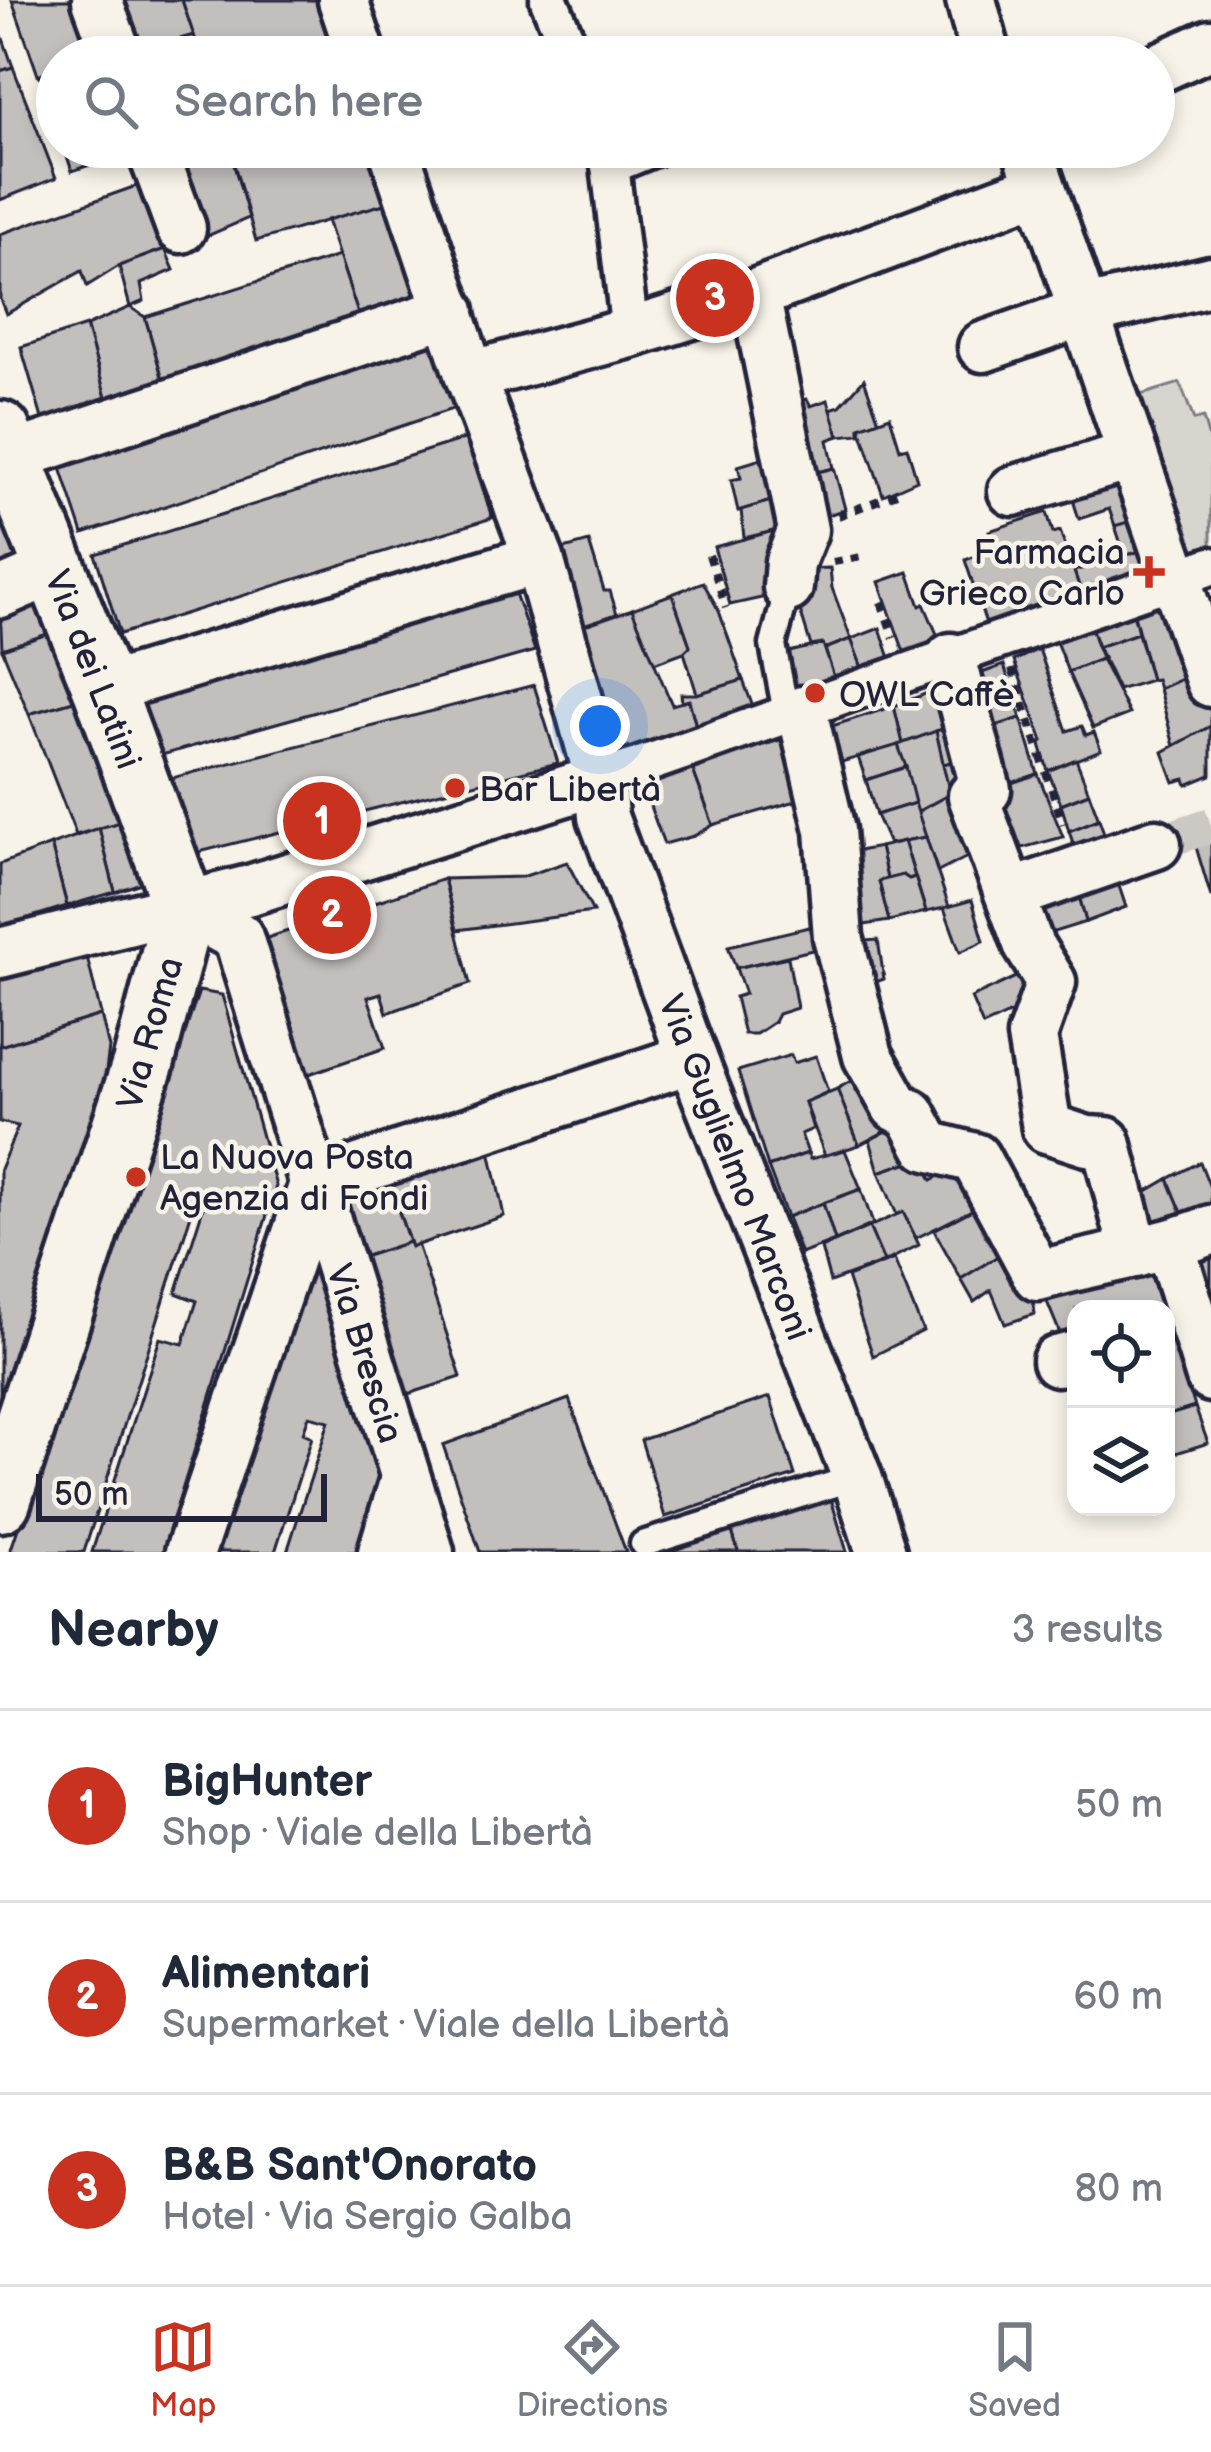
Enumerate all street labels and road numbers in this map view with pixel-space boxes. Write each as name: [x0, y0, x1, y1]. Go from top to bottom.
street label: Via dei Latini: [34, 565, 149, 775]
street label: Via Roma: [109, 952, 194, 1115]
street label: Via Guglielmo Marconi: [648, 989, 819, 1347]
street label: Via Brescia: [316, 1259, 411, 1448]

